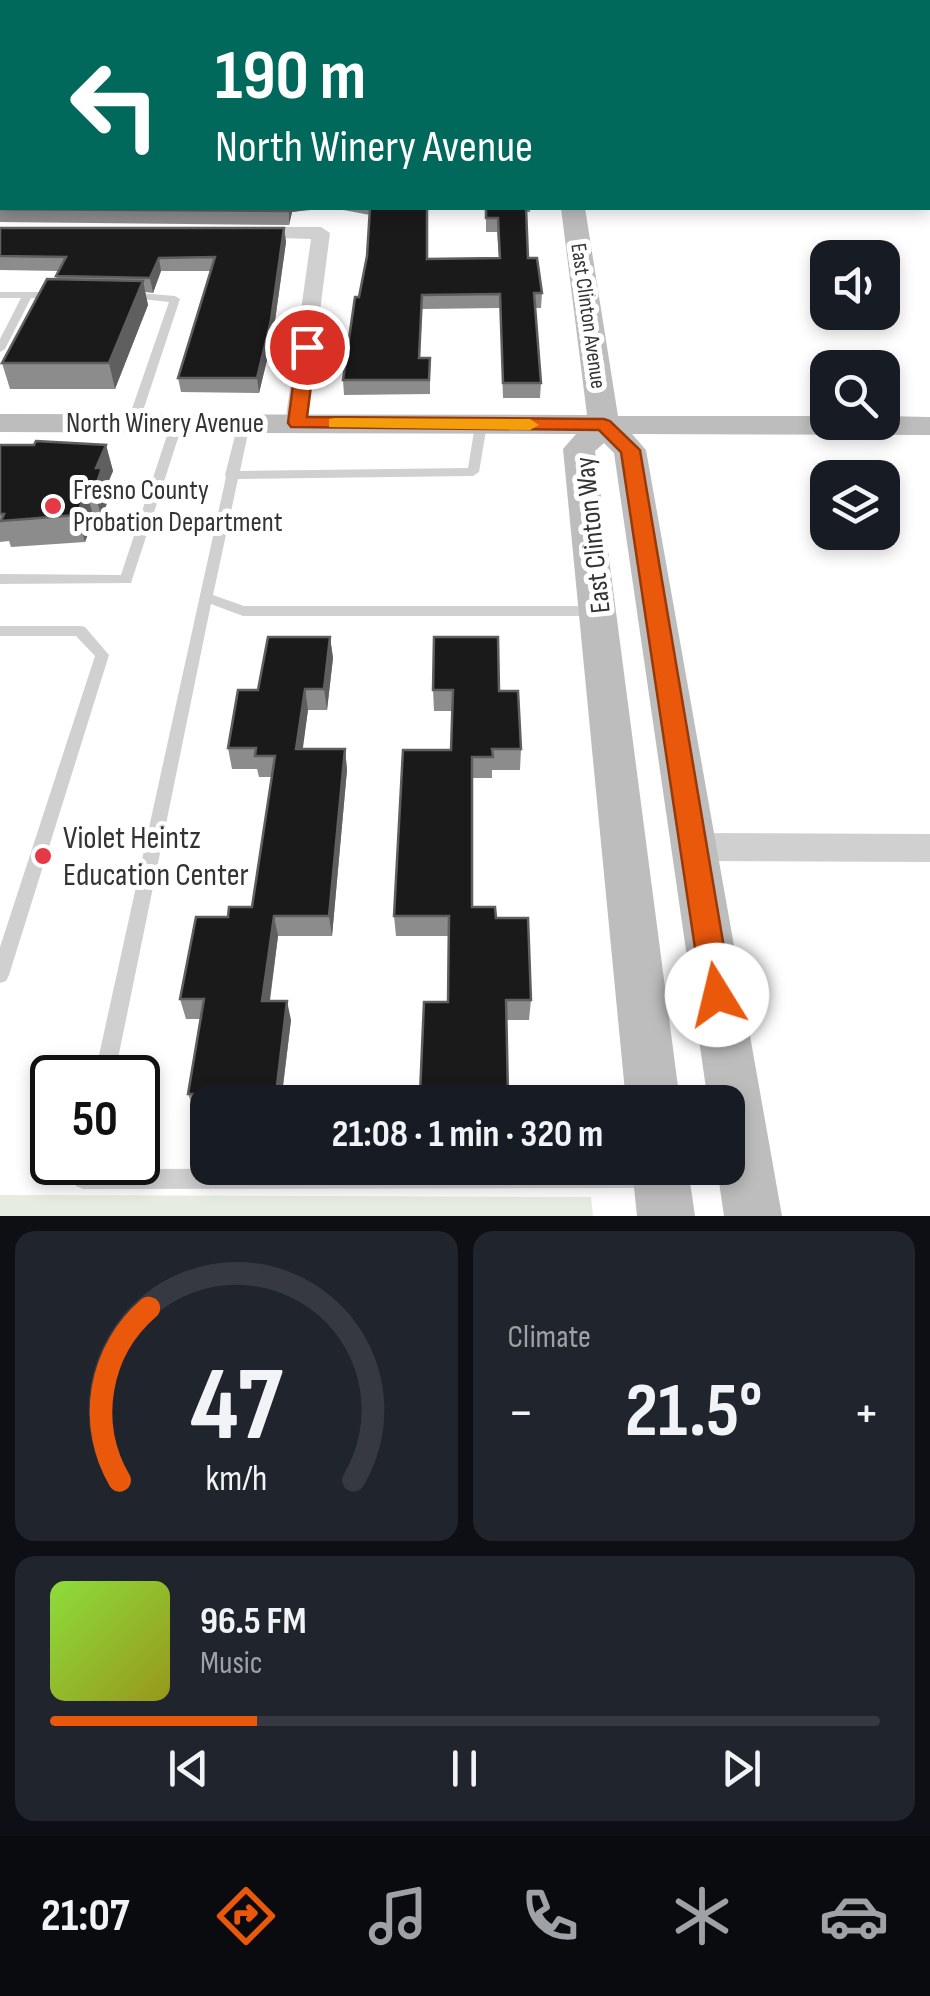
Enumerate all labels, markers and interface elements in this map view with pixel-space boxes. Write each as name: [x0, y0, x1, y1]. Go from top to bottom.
text: 190 m: [215, 35, 366, 119]
icon: left: [50, 40, 180, 170]
text: North Winery Avenue: [215, 120, 533, 175]
map controls: [810, 240, 900, 550]
button: sound: [810, 240, 900, 330]
street label: East Clinton Avenue: [564, 242, 612, 390]
pin: [265, 305, 350, 390]
icon: arrive: [280, 320, 335, 375]
button: search: [810, 350, 900, 440]
street label: North Winery Avenue: [66, 407, 264, 440]
street label: East Clinton Way: [568, 455, 618, 615]
button: layers: [810, 460, 900, 550]
place label: Fresno County Probation Department: [73, 474, 282, 539]
marker: Fresno County Probation Department: [42, 495, 64, 517]
place label: Violet Heintz Education Center: [63, 819, 249, 895]
marker: Violet Heintz Education Center: [32, 845, 54, 867]
position arrow: [665, 943, 769, 1047]
speed limit sign: 50: [30, 1055, 160, 1185]
text: 21:08 · 1 min · 320 m: [332, 1112, 603, 1157]
text: Climate: [508, 1318, 591, 1357]
text: 47: [190, 1344, 283, 1469]
text: 21.5°: [625, 1367, 763, 1458]
text: −: [508, 1380, 534, 1447]
text: +: [853, 1380, 880, 1447]
text: km/h: [205, 1458, 267, 1501]
text: 96.5 FM: [200, 1599, 307, 1644]
text: Music: [200, 1644, 263, 1683]
icon: previous: [161, 1741, 216, 1796]
icon: pause: [437, 1741, 492, 1796]
icon: next: [714, 1741, 769, 1796]
icon: directions: [211, 1881, 281, 1951]
icon: music: [363, 1881, 433, 1951]
icon: phone: [515, 1881, 585, 1951]
icon: climate: [667, 1881, 737, 1951]
icon: car: [819, 1881, 889, 1951]
text: 21:07: [41, 1889, 129, 1944]

